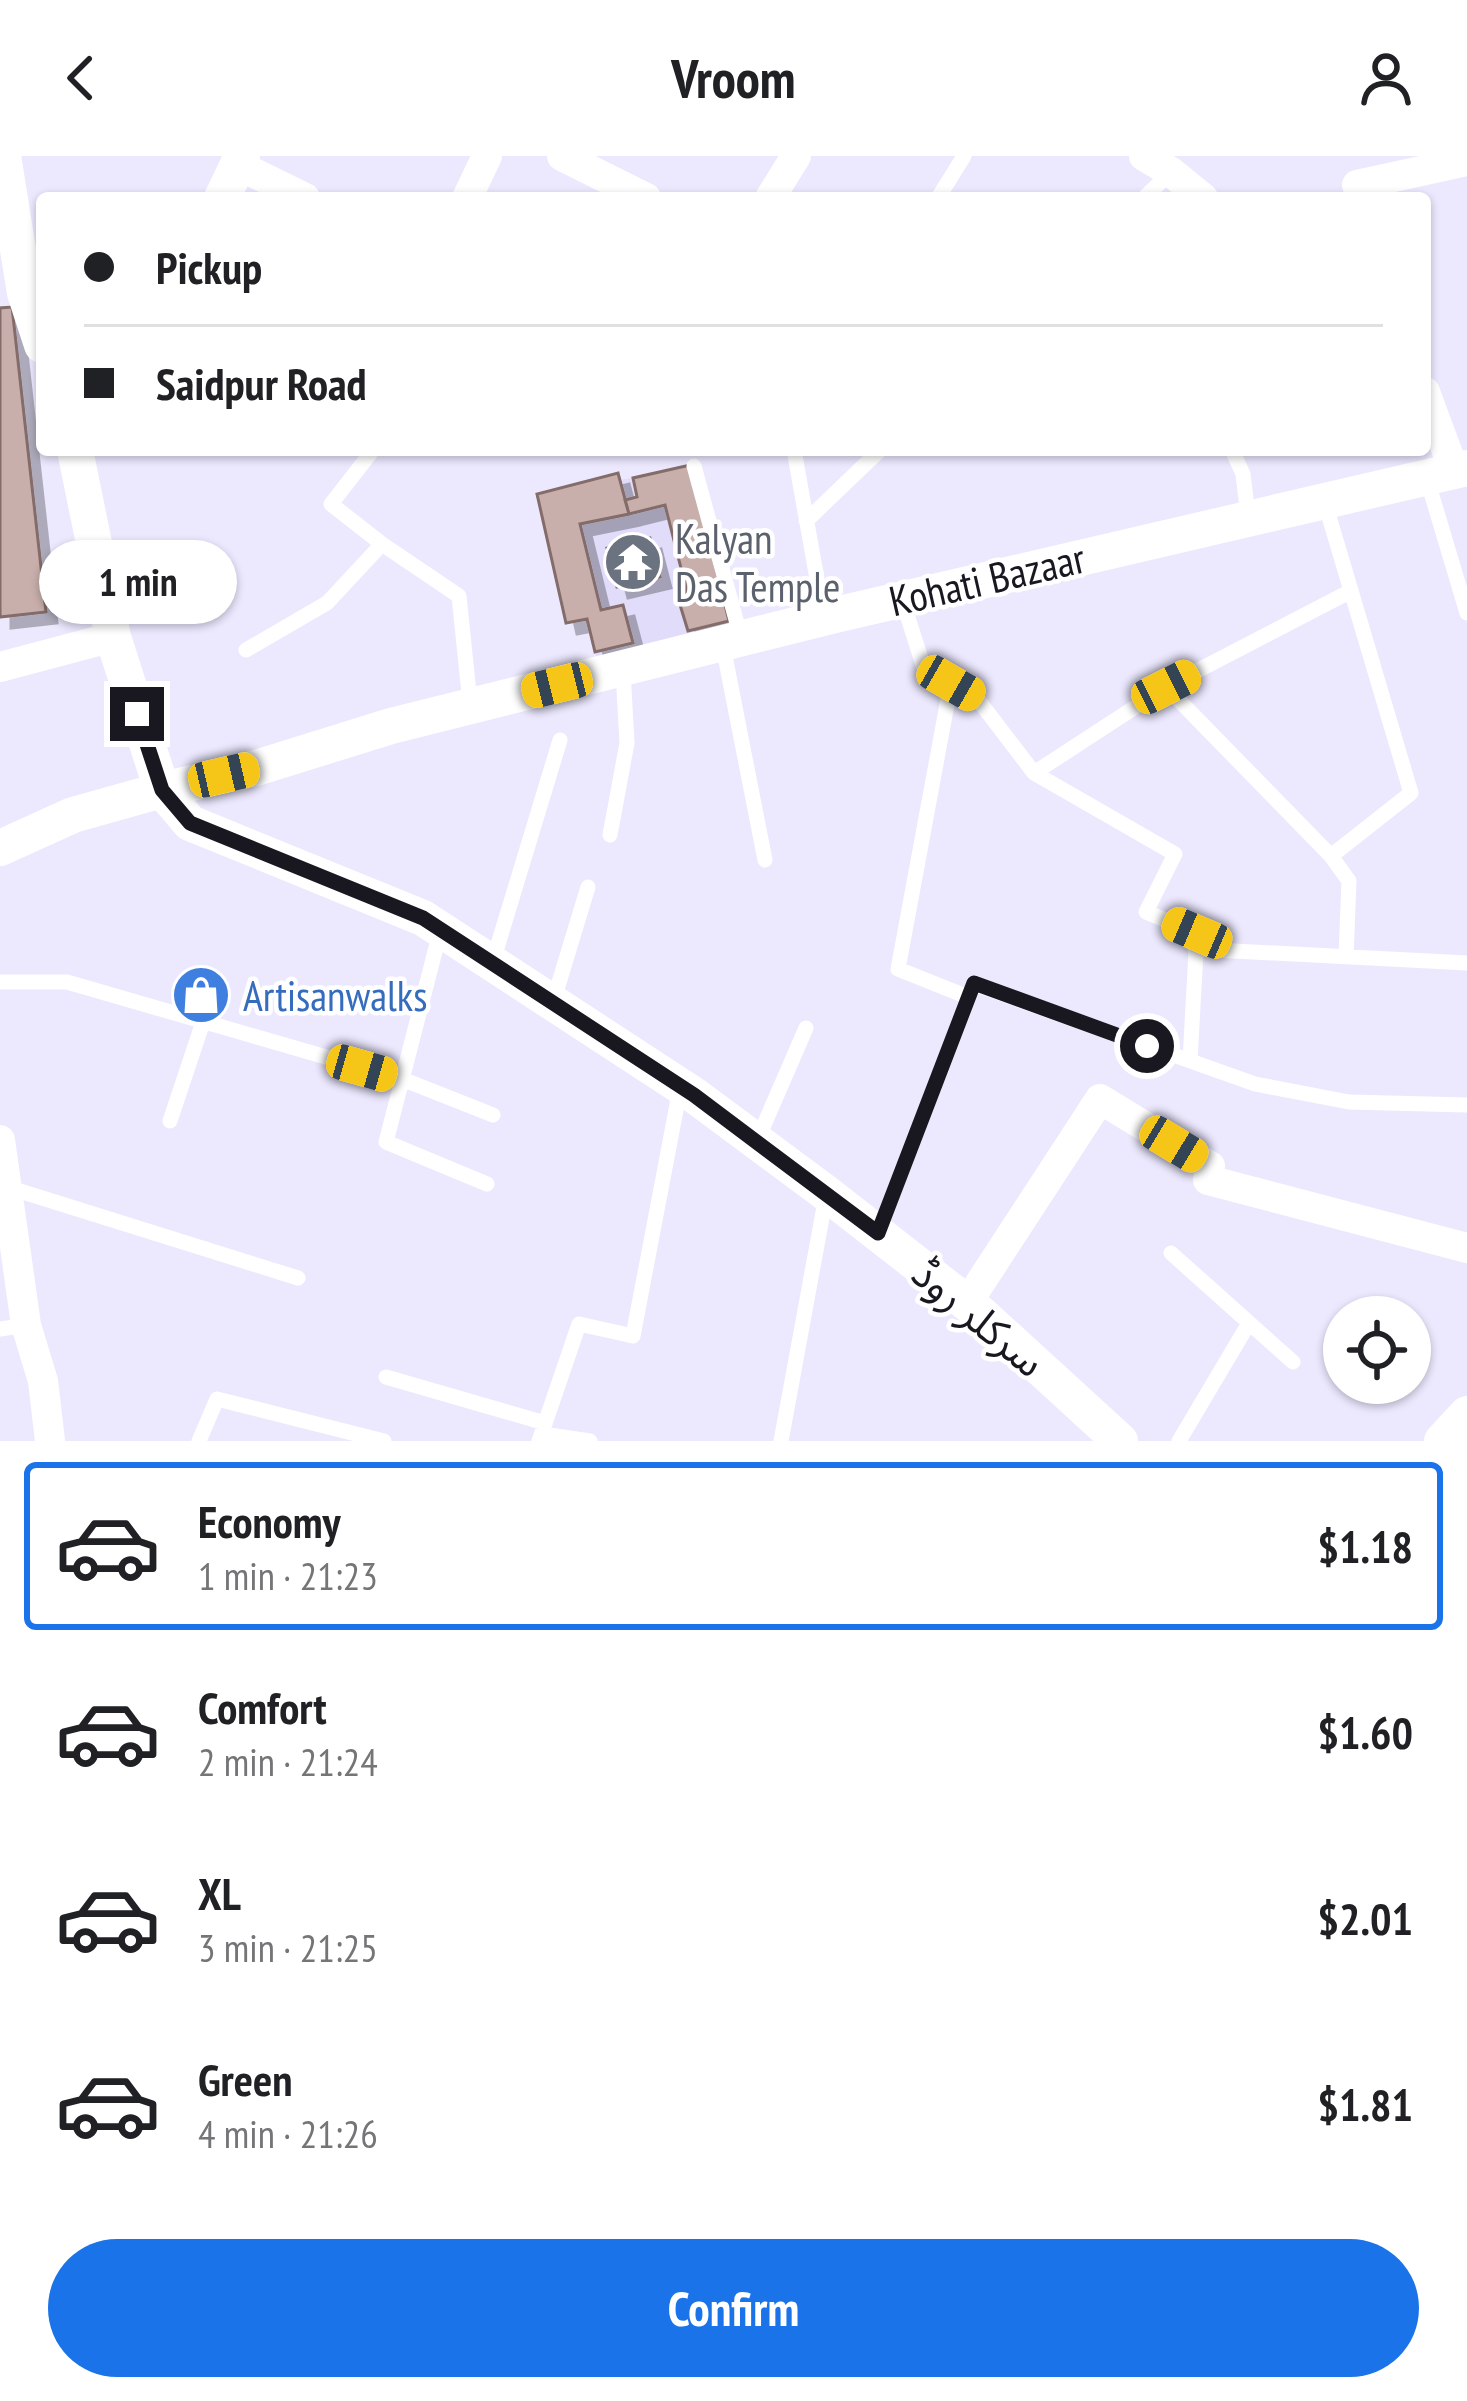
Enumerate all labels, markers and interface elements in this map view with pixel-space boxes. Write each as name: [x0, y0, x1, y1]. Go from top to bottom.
text: Vroom: [671, 43, 796, 113]
icon: back: [48, 45, 114, 111]
icon: person: [1353, 45, 1419, 111]
text: Pickup: [156, 238, 262, 296]
text: Saidpur Road: [156, 354, 367, 412]
place label: Kalyan Das Temple: [675, 511, 840, 614]
street label: Kohati Bazaar: [884, 530, 1091, 628]
temple icon: Kalyan Das Temple: [602, 531, 664, 593]
callout: 1 min: [38, 540, 236, 624]
text: 1 min: [99, 556, 177, 607]
car: [911, 649, 991, 717]
car: [1126, 655, 1206, 719]
car: [518, 659, 596, 711]
route end: [110, 687, 164, 741]
car: [185, 749, 263, 801]
car: [1157, 902, 1237, 964]
shop icon: Artisanwalks: [170, 964, 232, 1026]
place label: Artisanwalks: [243, 968, 427, 1023]
route start: [1120, 1019, 1174, 1073]
car: [322, 1041, 402, 1095]
car: [1134, 1110, 1214, 1178]
street label: سرکلر روڈ: [901, 1245, 1057, 1389]
map controls: [1323, 1296, 1431, 1404]
button: locate: [1323, 1296, 1431, 1404]
icon: car: [54, 1492, 162, 1600]
text: Economy: [198, 1492, 341, 1550]
text: $1.18: [1317, 1517, 1413, 1575]
text: 1 min · 21:23: [198, 1550, 378, 1601]
icon: car: [54, 1678, 162, 1786]
text: Comfort: [198, 1678, 327, 1736]
text: $1.60: [1317, 1703, 1413, 1761]
text: 2 min · 21:24: [198, 1736, 378, 1787]
icon: car: [54, 1864, 162, 1972]
text: XL: [198, 1864, 241, 1922]
text: $2.01: [1317, 1889, 1413, 1947]
text: 3 min · 21:25: [198, 1922, 378, 1973]
icon: car: [54, 2050, 162, 2158]
text: Green: [198, 2050, 293, 2108]
text: $1.81: [1317, 2075, 1413, 2133]
text: 4 min · 21:26: [198, 2108, 378, 2159]
button: Confirm: [48, 2239, 1419, 2377]

